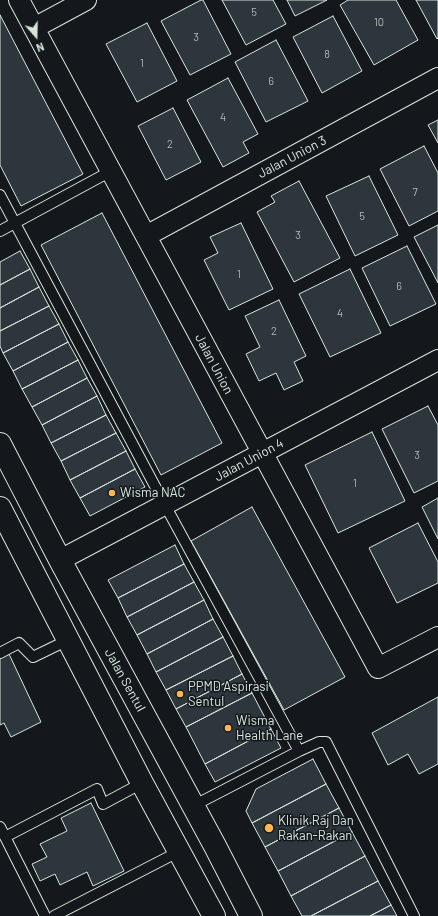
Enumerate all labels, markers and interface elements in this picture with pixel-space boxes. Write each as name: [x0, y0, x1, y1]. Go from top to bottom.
house number: 5: [251, 5, 257, 19]
house number: 10: [374, 15, 384, 29]
north arrow: [16, 16, 56, 56]
house number: 3: [193, 30, 199, 44]
text: N: [35, 40, 46, 55]
house number: 8: [324, 47, 330, 61]
house number: 1: [140, 56, 144, 70]
house number: 6: [268, 74, 274, 88]
house number: 4: [220, 110, 226, 124]
street label: Jalan Union 3: [255, 132, 329, 182]
house number: 2: [167, 137, 173, 151]
house number: 7: [412, 185, 418, 199]
house number: 5: [359, 209, 365, 223]
house number: 3: [295, 228, 301, 242]
house number: 1: [237, 267, 241, 281]
house number: 6: [396, 279, 402, 293]
house number: 4: [337, 306, 343, 320]
house number: 2: [271, 324, 277, 338]
street label: Jalan Union: [192, 331, 236, 397]
street label: Jalan Union 4: [212, 435, 286, 485]
house number: 3: [414, 448, 420, 462]
house number: 1: [353, 476, 357, 490]
place label: Wisma NAC: [120, 485, 185, 501]
marker: Wisma NAC: [107, 488, 117, 498]
street label: Jalan Sentul: [101, 646, 149, 714]
place label: PPMD Aspirasi Sentul: [188, 679, 269, 710]
marker: PPMD Aspirasi Sentul: [175, 689, 185, 699]
place label: Wisma Health Lane: [236, 713, 303, 744]
marker: Wisma Health Lane: [223, 723, 233, 733]
place label: Klinik Raj Dan Rakan-Rakan: [278, 813, 354, 844]
marker: Klinik Raj Dan Rakan-Rakan: [263, 822, 275, 834]

